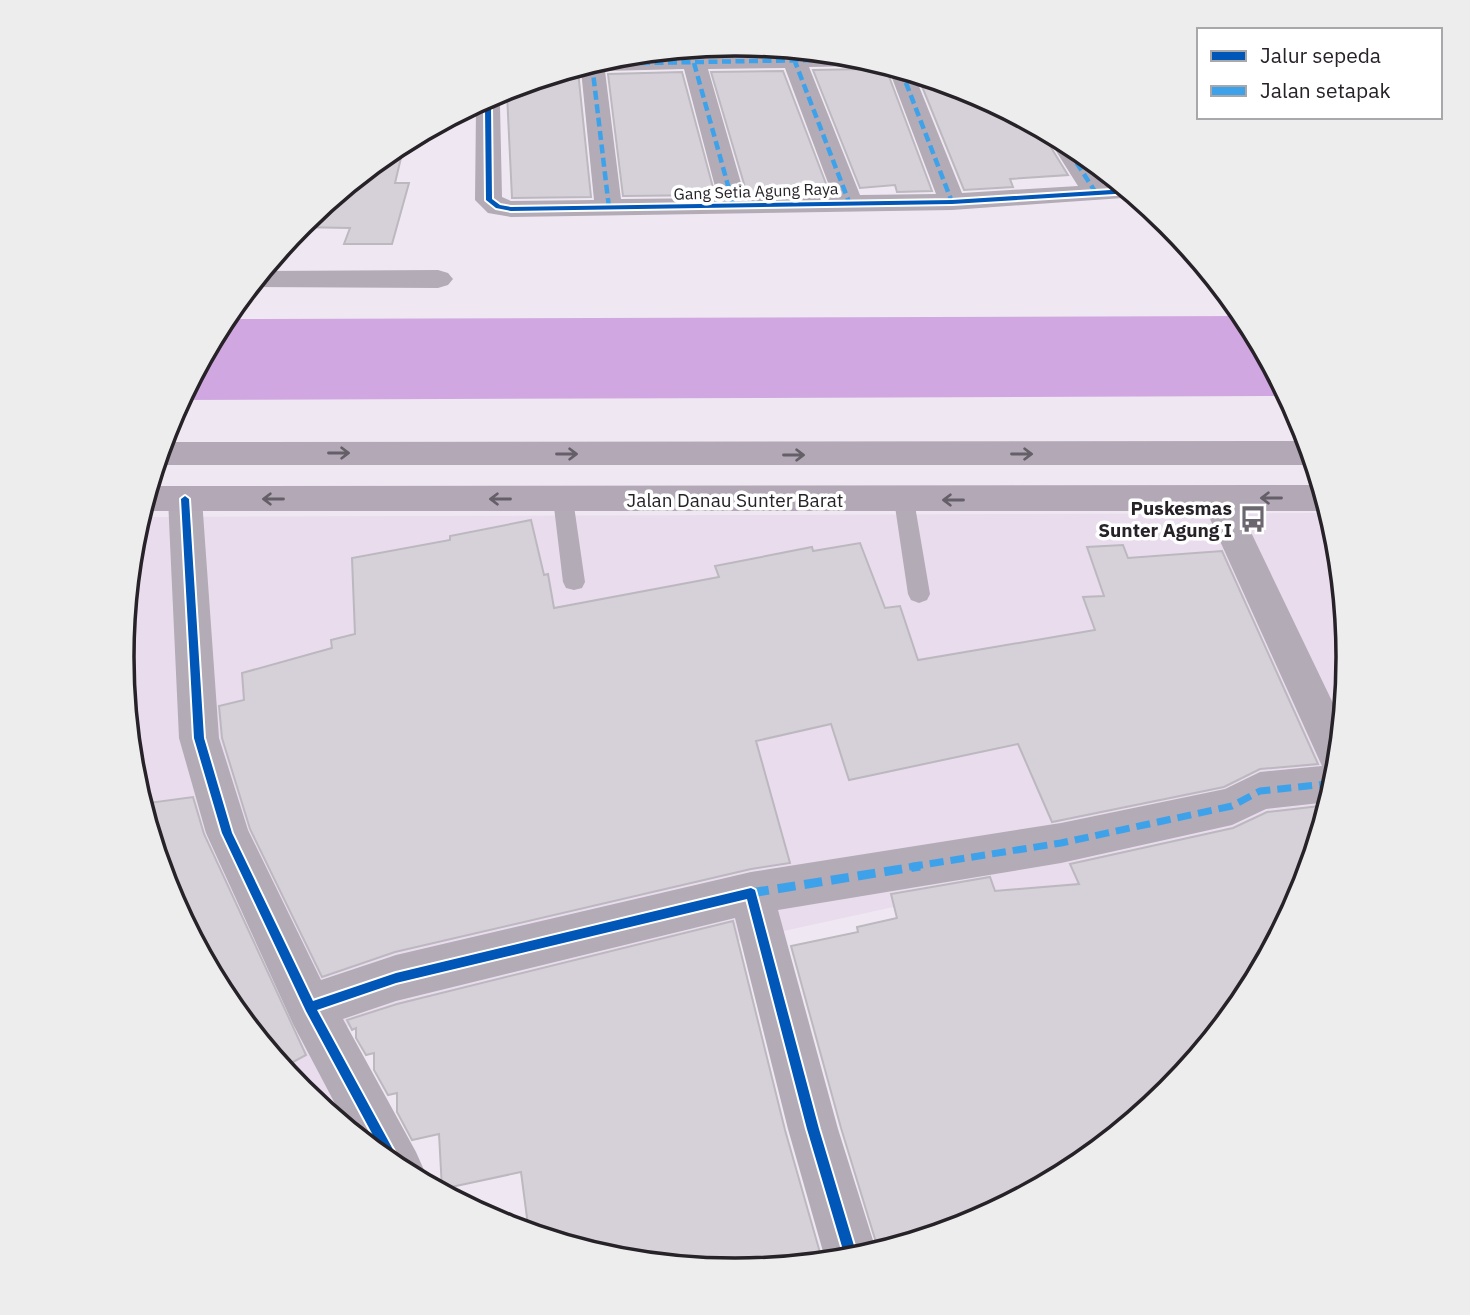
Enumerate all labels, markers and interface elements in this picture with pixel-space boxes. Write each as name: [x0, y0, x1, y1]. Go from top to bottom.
legend: [1197, 28, 1442, 119]
text: Jalur sepeda: [1260, 41, 1381, 69]
text: Jalan setapak: [1260, 76, 1391, 104]
street label: Gang Setia Agung Raya: [673, 178, 839, 204]
one-way arrow: [327, 446, 350, 460]
one-way arrow: [555, 447, 578, 461]
one-way arrow: [1010, 447, 1033, 461]
one-way arrow: [782, 448, 805, 462]
street label: Jalan Danau Sunter Barat: [627, 488, 843, 512]
one-way arrow: [1260, 491, 1283, 505]
one-way arrow: [262, 492, 285, 506]
one-way arrow: [489, 492, 512, 506]
one-way arrow: [942, 493, 965, 507]
place label: Puskesmas Sunter Agung I: [1098, 496, 1232, 542]
bus stop icon: Puskesmas Sunter Agung I: [1238, 504, 1268, 534]

